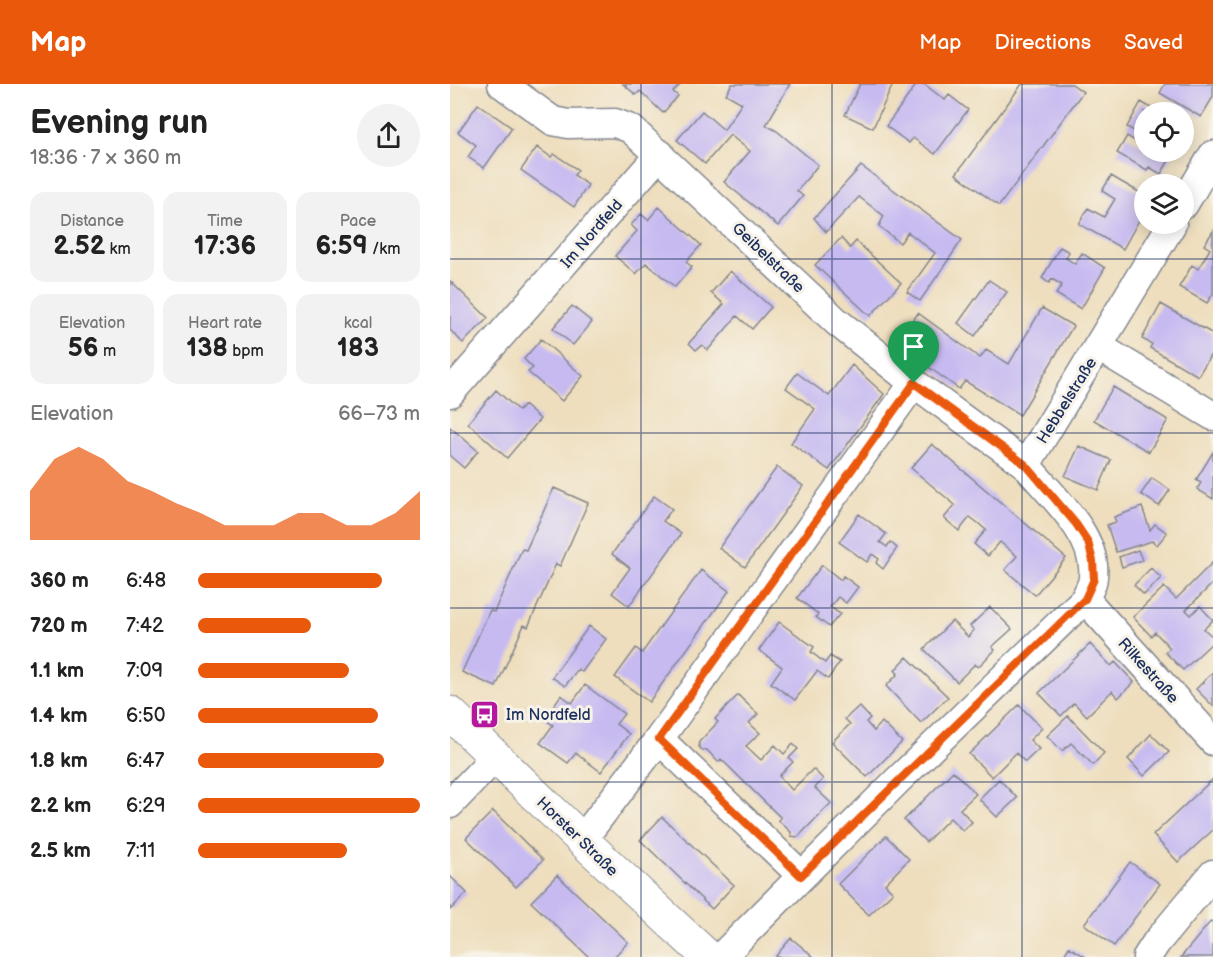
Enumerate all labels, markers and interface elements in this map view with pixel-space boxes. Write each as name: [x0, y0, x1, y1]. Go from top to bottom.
text: Map: [30, 26, 86, 59]
text: Map: [919, 30, 962, 55]
text: Directions: [995, 30, 1091, 55]
text: Saved: [1124, 30, 1183, 55]
map controls: [1134, 102, 1194, 234]
button: locate: [1134, 102, 1194, 162]
text: Evening run: [30, 103, 208, 143]
button: share: [357, 104, 420, 167]
text: 18:36 · 7 × 360 m: [30, 146, 181, 170]
button: layers: [1134, 174, 1194, 234]
street label: Im Nordfeld: [557, 196, 627, 272]
text: Distance: [60, 212, 124, 231]
text: Time: [207, 212, 243, 231]
text: Pace: [340, 212, 376, 231]
street label: Geibelstraße: [728, 219, 808, 298]
text: 2.52: [53, 231, 105, 262]
text: 17:36: [194, 231, 256, 262]
text: 6:59: [316, 231, 368, 262]
text: km: [105, 240, 131, 259]
text: /km: [368, 240, 400, 259]
text: Elevation: [59, 314, 125, 333]
text: Heart rate: [188, 314, 262, 333]
text: kcal: [344, 314, 372, 333]
pin: [888, 321, 939, 383]
icon: arrive: [897, 330, 930, 363]
text: 56: [68, 333, 99, 364]
text: 138: [186, 333, 228, 364]
text: 183: [337, 333, 379, 364]
text: m: [99, 342, 116, 361]
text: bpm: [228, 342, 264, 361]
street label: Hebbelstraße: [1033, 354, 1102, 447]
text: Elevation: [30, 402, 113, 426]
text: 66–73 m: [338, 402, 420, 426]
text: 360 m: [30, 569, 89, 593]
text: 6:48: [126, 569, 166, 593]
text: 720 m: [30, 614, 88, 638]
text: 7:42: [126, 614, 164, 638]
street label: Rilkestraße: [1114, 634, 1183, 708]
text: 1.1 km: [30, 659, 84, 683]
text: 7:09: [126, 659, 163, 683]
bus stop icon: Im Nordfeld: [469, 698, 501, 730]
text: 1.4 km: [30, 704, 88, 728]
text: 6:50: [126, 704, 165, 728]
place label: Im Nordfeld: [506, 706, 591, 725]
text: 1.8 km: [30, 749, 88, 773]
text: 6:47: [126, 749, 164, 773]
text: 2.2 km: [30, 794, 91, 818]
text: 6:29: [126, 794, 166, 818]
street label: Horster Straße: [532, 794, 622, 881]
text: 2.5 km: [30, 839, 91, 863]
text: 7:11: [126, 839, 155, 863]

